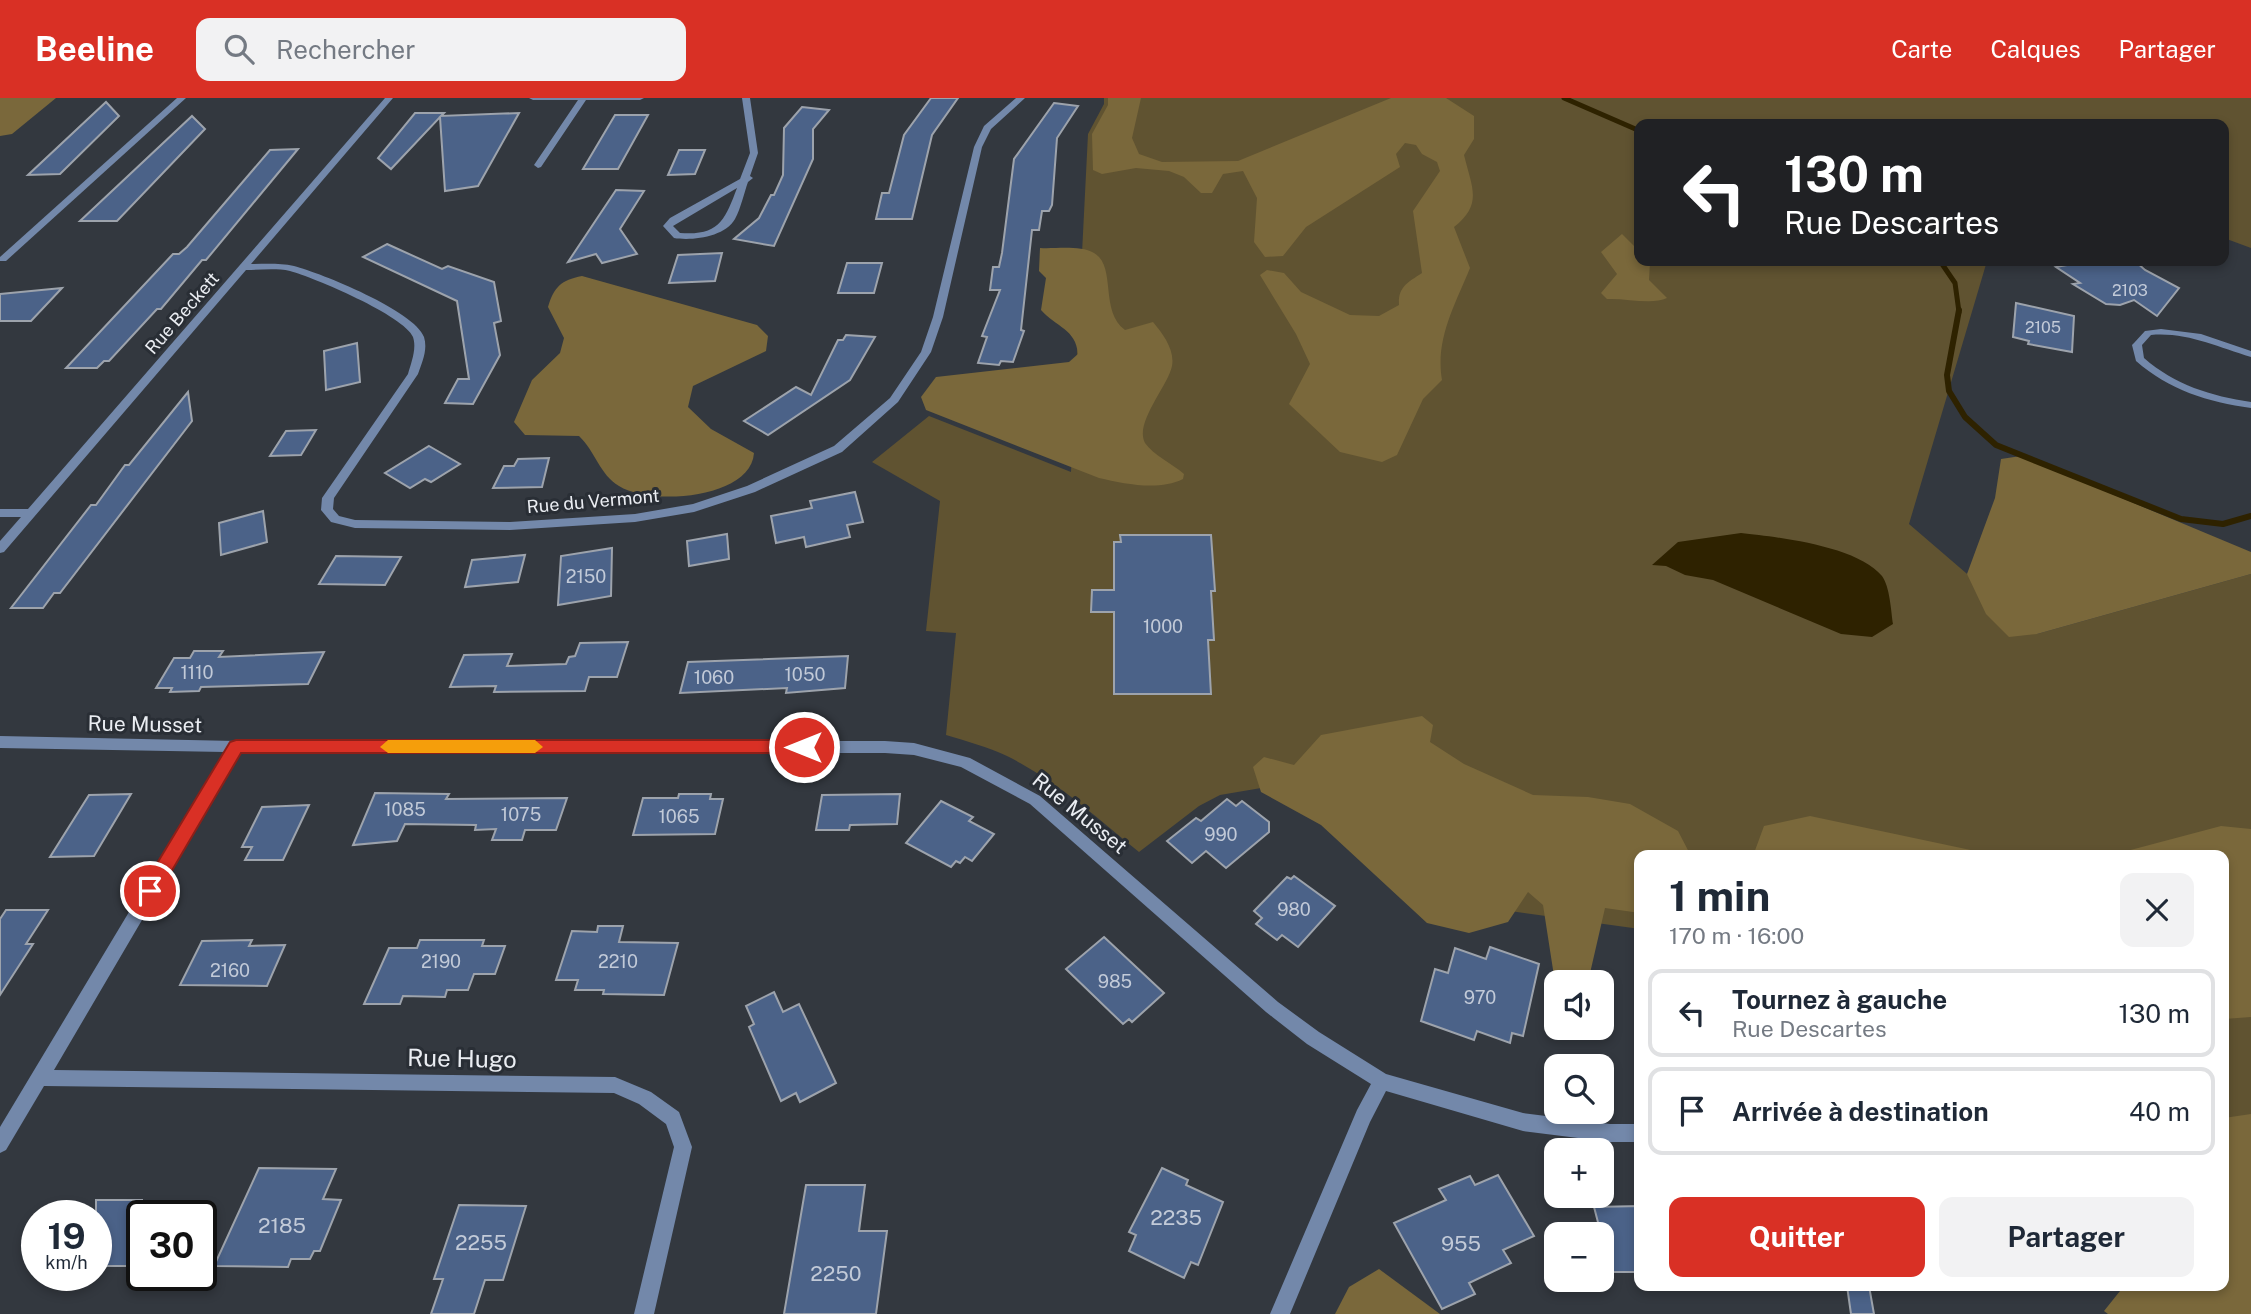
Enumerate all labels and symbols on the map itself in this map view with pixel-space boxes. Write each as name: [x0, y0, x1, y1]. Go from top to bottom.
street label: Rue Beckett: [141, 268, 223, 358]
house number: 2103: [2112, 281, 2148, 300]
house number: 2105: [2025, 318, 2061, 337]
street label: Rue du Vermont: [526, 485, 660, 517]
house number: 2150: [566, 566, 606, 587]
house number: 1000: [1143, 616, 1183, 637]
house number: 1110: [181, 662, 214, 683]
house number: 1050: [785, 664, 825, 685]
house number: 1060: [694, 667, 734, 688]
position arrow: [767, 710, 841, 784]
street label: Rue Musset: [87, 711, 203, 737]
street label: Rue Musset: [1028, 767, 1132, 859]
house number: 1085: [384, 799, 426, 820]
house number: 1075: [501, 804, 541, 825]
house number: 1065: [659, 806, 699, 827]
house number: 990: [1204, 824, 1238, 845]
pin: [120, 861, 180, 921]
house number: 980: [1277, 899, 1311, 920]
house number: 2190: [421, 951, 461, 972]
house number: 2210: [598, 951, 638, 972]
house number: 2160: [210, 960, 250, 981]
house number: 985: [1098, 971, 1132, 992]
house number: 970: [1464, 987, 1496, 1008]
street label: Rue Hugo: [407, 1043, 517, 1073]
speed limit sign: 30: [126, 1200, 217, 1291]
house number: 2235: [1150, 1205, 1202, 1230]
house number: 2185: [258, 1213, 306, 1238]
house number: 2255: [455, 1230, 507, 1255]
house number: 955: [1441, 1231, 1481, 1256]
house number: 2250: [810, 1261, 862, 1286]

